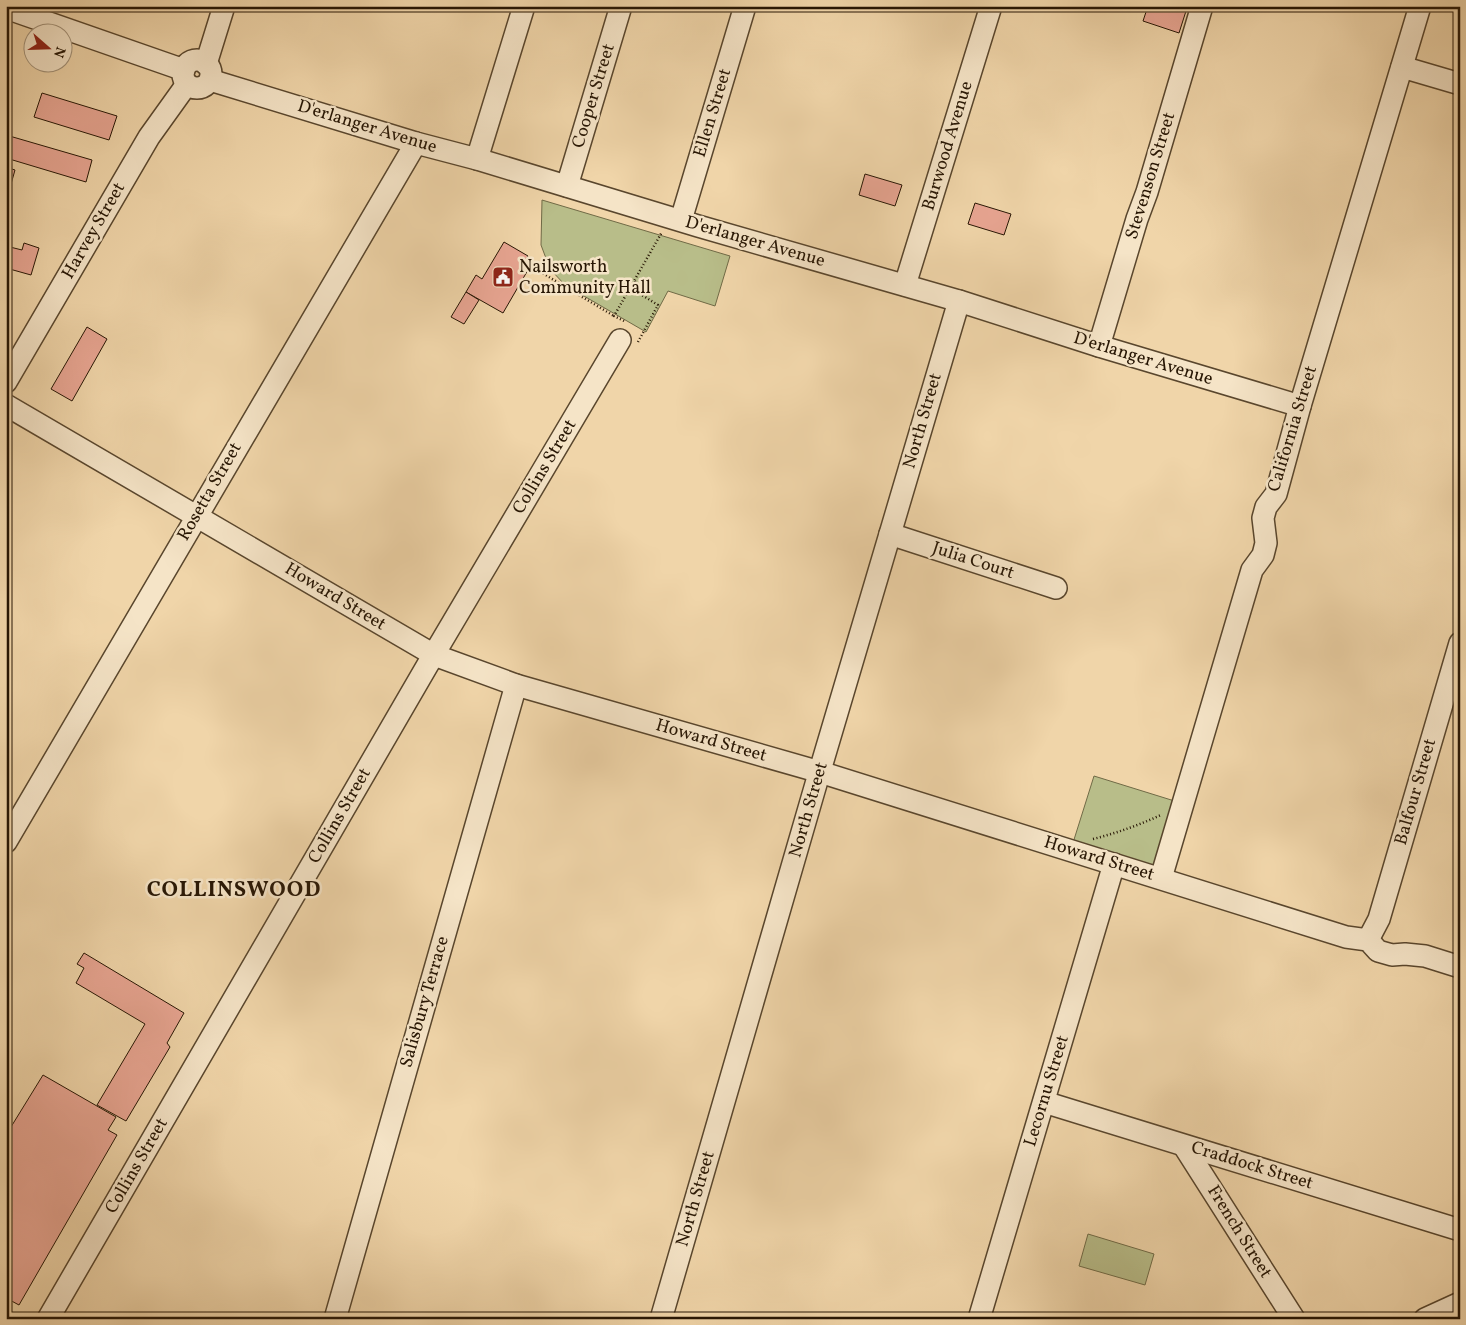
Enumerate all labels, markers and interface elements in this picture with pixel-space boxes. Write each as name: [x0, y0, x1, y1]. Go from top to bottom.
north arrow: [22, 22, 72, 72]
street label: Cooper Street: [566, 41, 622, 151]
text: N: [48, 44, 69, 60]
street label: Ellen Street: [688, 66, 738, 160]
street label: Burwood Avenue: [916, 78, 980, 214]
street label: D'erlanger Avenue: [294, 94, 440, 160]
street label: Stevenson Street: [1120, 109, 1182, 243]
street label: Harvey Street: [56, 178, 132, 284]
street label: D'erlanger Avenue: [682, 210, 828, 274]
place label: Nailsworth Community Hall: [519, 255, 651, 301]
public building icon: Nailsworth Community Hall: [491, 265, 515, 289]
street label: D'erlanger Avenue: [1070, 326, 1216, 392]
street label: California Street: [1262, 363, 1324, 495]
street label: North Street: [897, 370, 949, 472]
street label: Collins Street: [507, 415, 583, 519]
street label: Rosetta Street: [172, 438, 248, 546]
street label: Julia Court: [929, 536, 1017, 586]
street label: Howard Street: [280, 557, 390, 637]
street label: Howard Street: [653, 713, 769, 769]
street label: Balfour Street: [1389, 736, 1443, 848]
street label: North Street: [783, 759, 835, 861]
street label: Collins Street: [303, 764, 377, 868]
street label: Howard Street: [1041, 830, 1157, 888]
district label: COLLINSWOOD: [147, 875, 321, 906]
street label: Salisbury Terrace: [394, 933, 456, 1071]
street label: Lecornu Street: [1018, 1032, 1076, 1150]
street label: Collins Street: [100, 1114, 174, 1218]
street label: Craddock Street: [1188, 1136, 1316, 1196]
street label: North Street: [670, 1148, 722, 1250]
street label: French Street: [1200, 1181, 1278, 1283]

